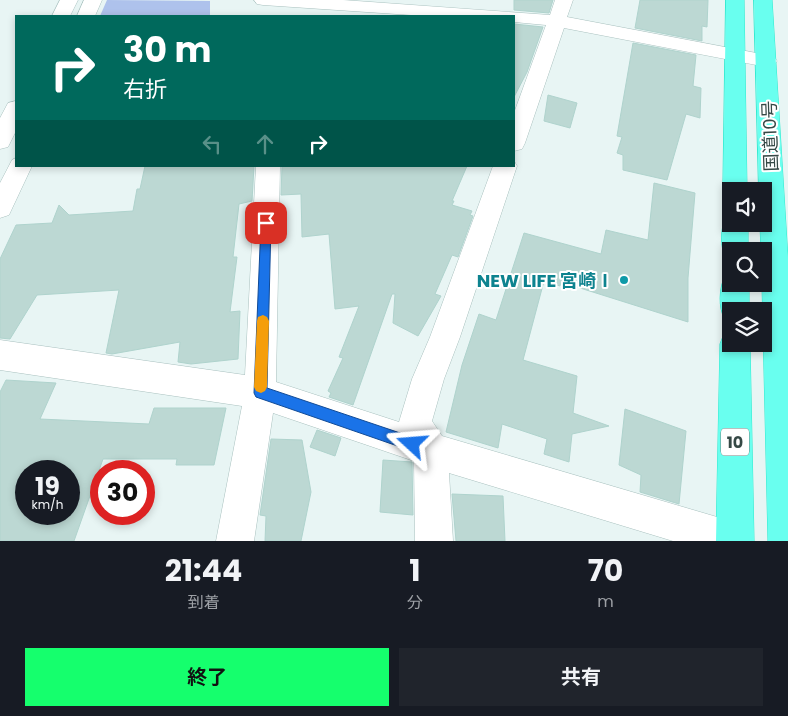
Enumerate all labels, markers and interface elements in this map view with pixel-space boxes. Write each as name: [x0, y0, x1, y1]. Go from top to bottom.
text: 30 m: [123, 25, 211, 74]
icon: right: [40, 35, 105, 100]
text: 右折: [123, 74, 167, 105]
street label: 国道10号: [756, 100, 784, 172]
icon: left: [198, 130, 226, 158]
icon: ahead: [251, 130, 279, 158]
icon: right: [304, 130, 332, 158]
map controls: [722, 182, 772, 352]
button: sound: [722, 182, 772, 232]
pin: [245, 202, 287, 244]
icon: arrive: [252, 209, 280, 237]
button: search: [722, 242, 772, 292]
place label: NEW LIFE 宮崎Ⅰ: [477, 268, 614, 293]
marker: NEW LIFE 宮崎Ⅰ: [618, 274, 630, 286]
button: layers: [722, 302, 772, 352]
position arrow: [385, 417, 437, 469]
road number: 10: [721, 428, 749, 456]
speed limit sign: 30: [90, 460, 155, 525]
text: 19: [35, 469, 60, 504]
text: km/h: [32, 496, 63, 513]
text: 21:44: [165, 549, 242, 592]
text: 1: [409, 549, 421, 592]
text: 70: [588, 549, 623, 592]
text: m: [597, 590, 614, 613]
text: 到着: [187, 591, 219, 614]
text: 分: [407, 591, 423, 614]
button: 終了: [25, 648, 389, 706]
button: 共有: [399, 648, 763, 706]

